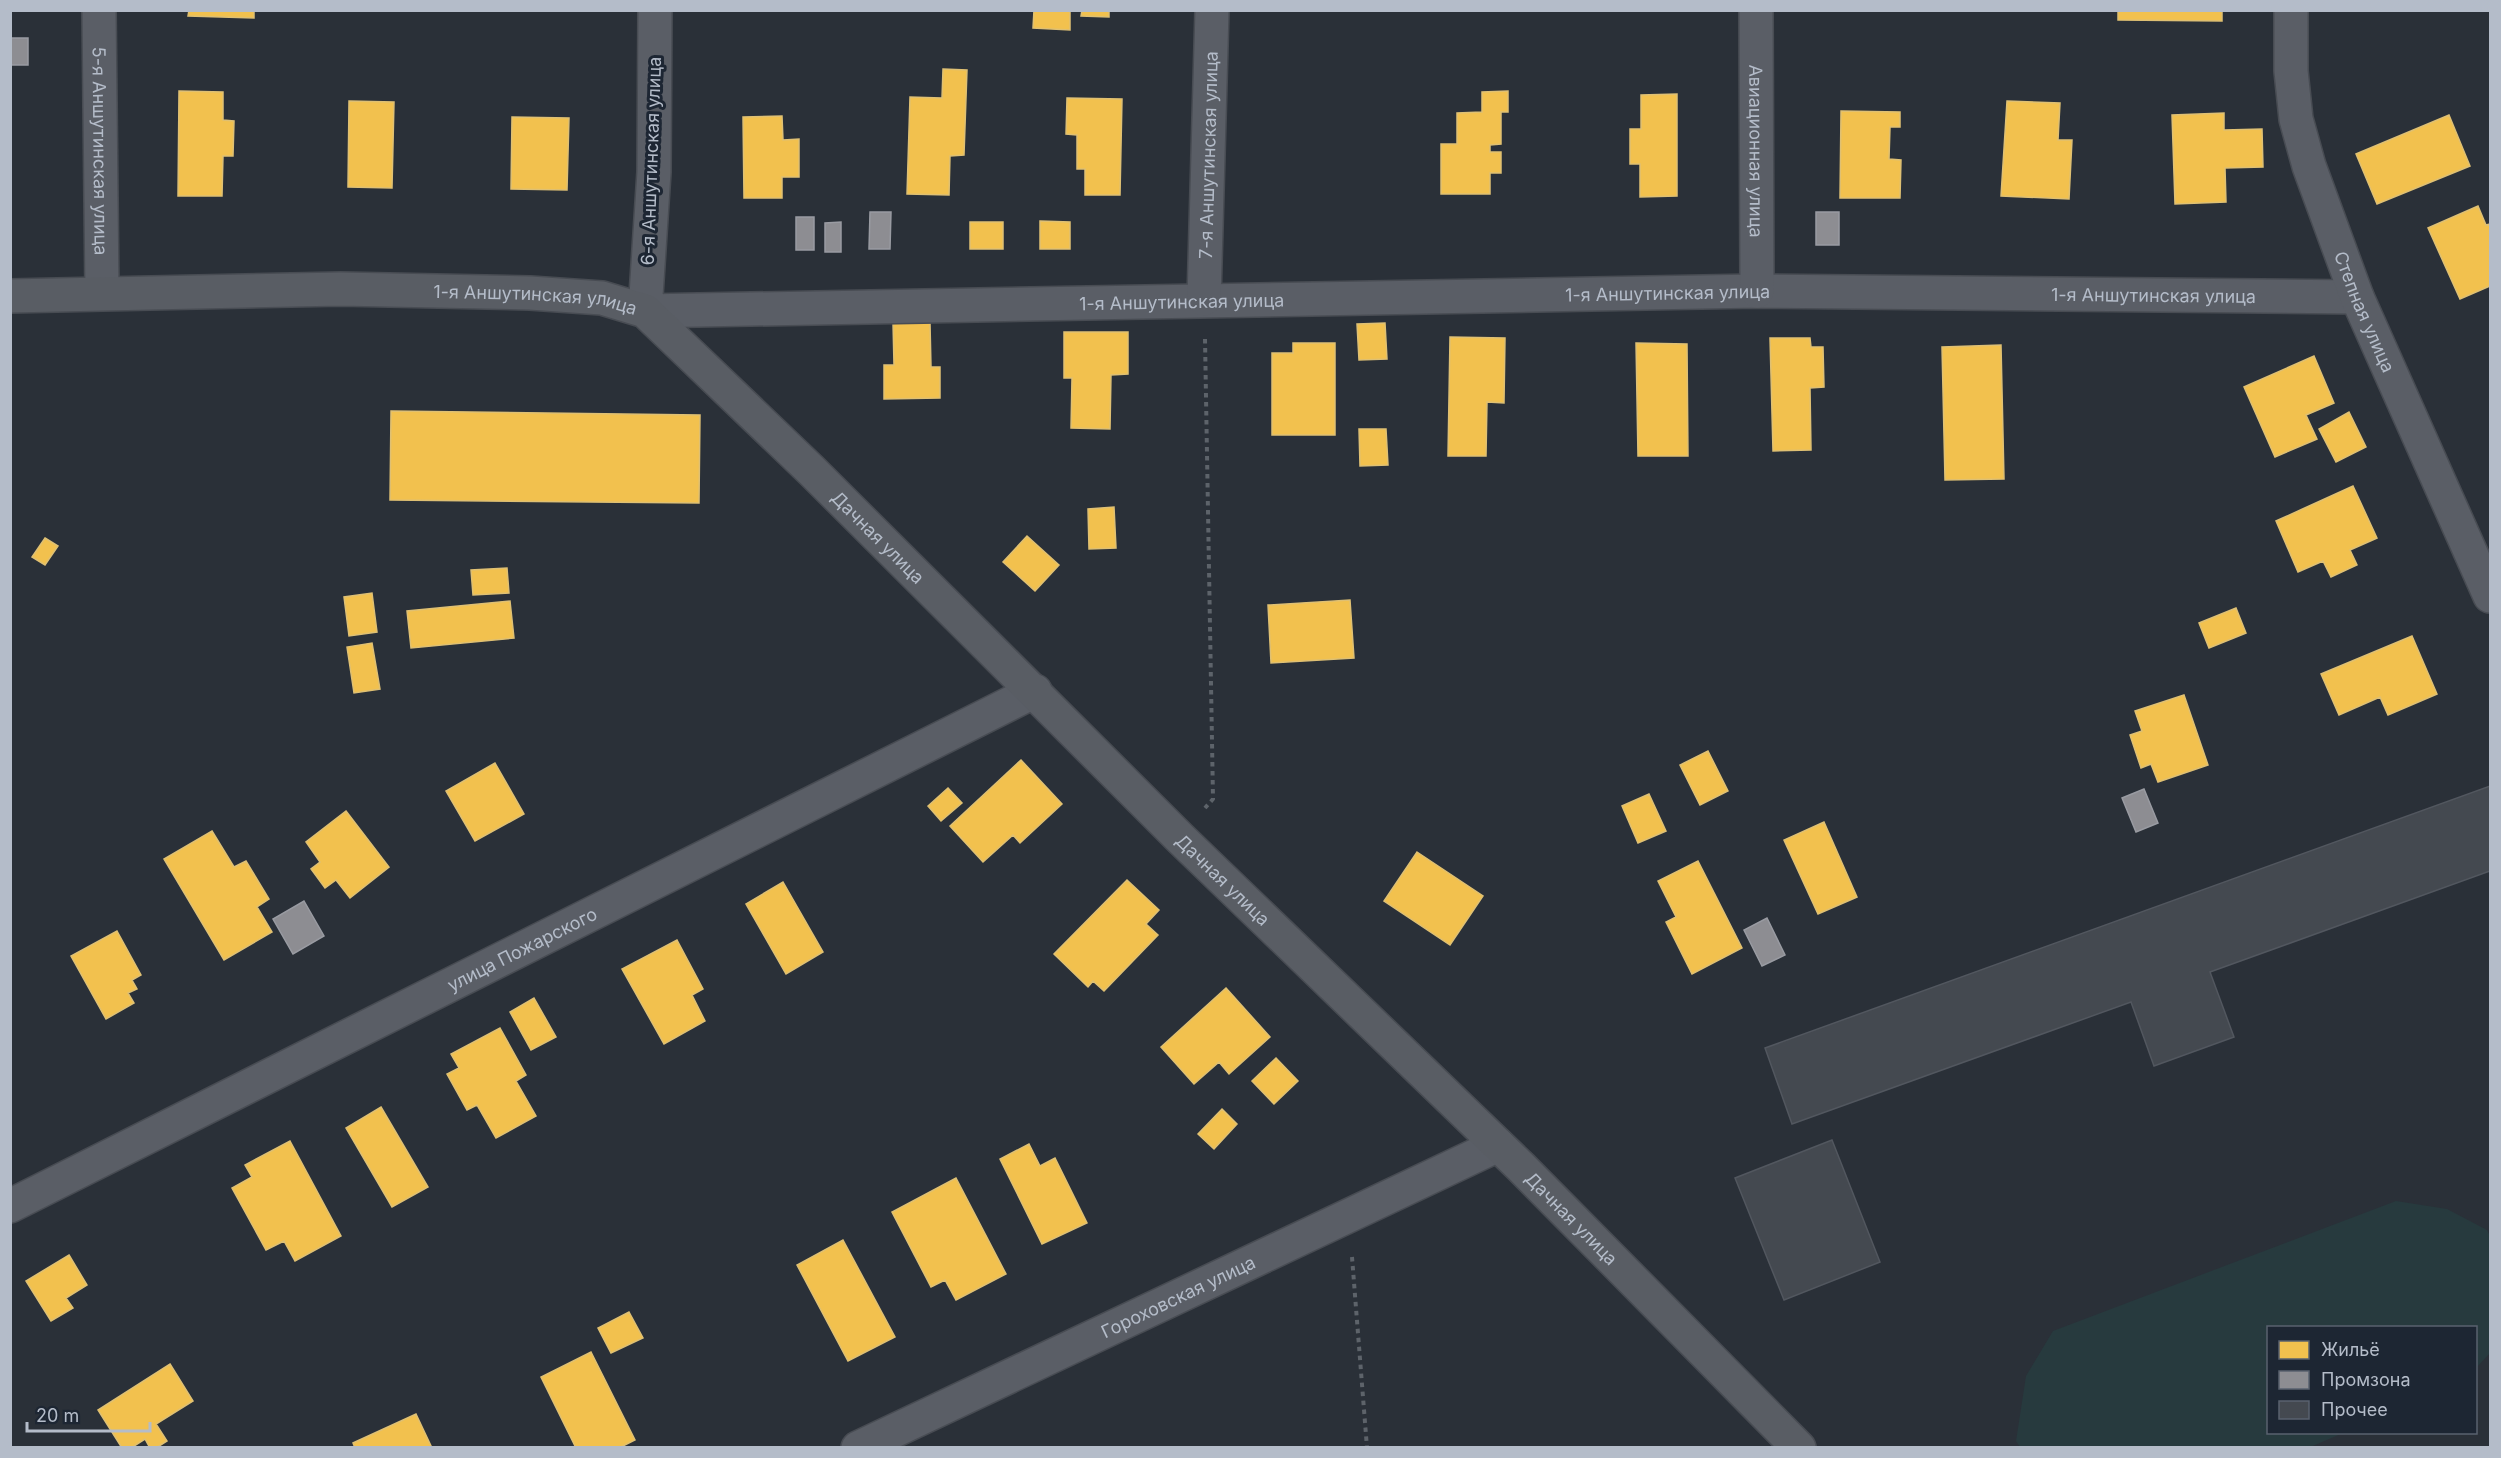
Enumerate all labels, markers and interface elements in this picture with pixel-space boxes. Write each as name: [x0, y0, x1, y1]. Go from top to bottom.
street label: 5-я Аншутинская улица: [89, 47, 112, 255]
street label: 7-я Аншутинская улица: [1195, 51, 1221, 259]
street label: 6-я Аншутинская улица: [637, 56, 665, 266]
street label: Авиационная улица: [1746, 64, 1767, 238]
street label: Степная улица: [2331, 248, 2400, 375]
street label: 1-я Аншутинская улица: [433, 280, 640, 319]
street label: 1-я Аншутинская улица: [1565, 280, 1770, 305]
street label: 1-я Аншутинская улица: [2051, 283, 2256, 306]
street label: 1-я Аншутинская улица: [1079, 289, 1284, 314]
street label: Дачная улица: [828, 486, 929, 588]
street label: Дачная улица: [1172, 830, 1274, 930]
street label: улица Пожарского: [444, 902, 600, 995]
street label: Дачная улица: [1521, 1167, 1622, 1269]
street label: Гороховская улица: [1098, 1251, 1258, 1342]
legend: [2267, 1326, 2477, 1434]
text: Жильё: [2321, 1339, 2380, 1360]
text: Промзона: [2321, 1369, 2411, 1390]
scale bar: [27, 1395, 150, 1433]
text: Прочее: [2321, 1399, 2388, 1420]
text: 20 m: [36, 1405, 79, 1426]

